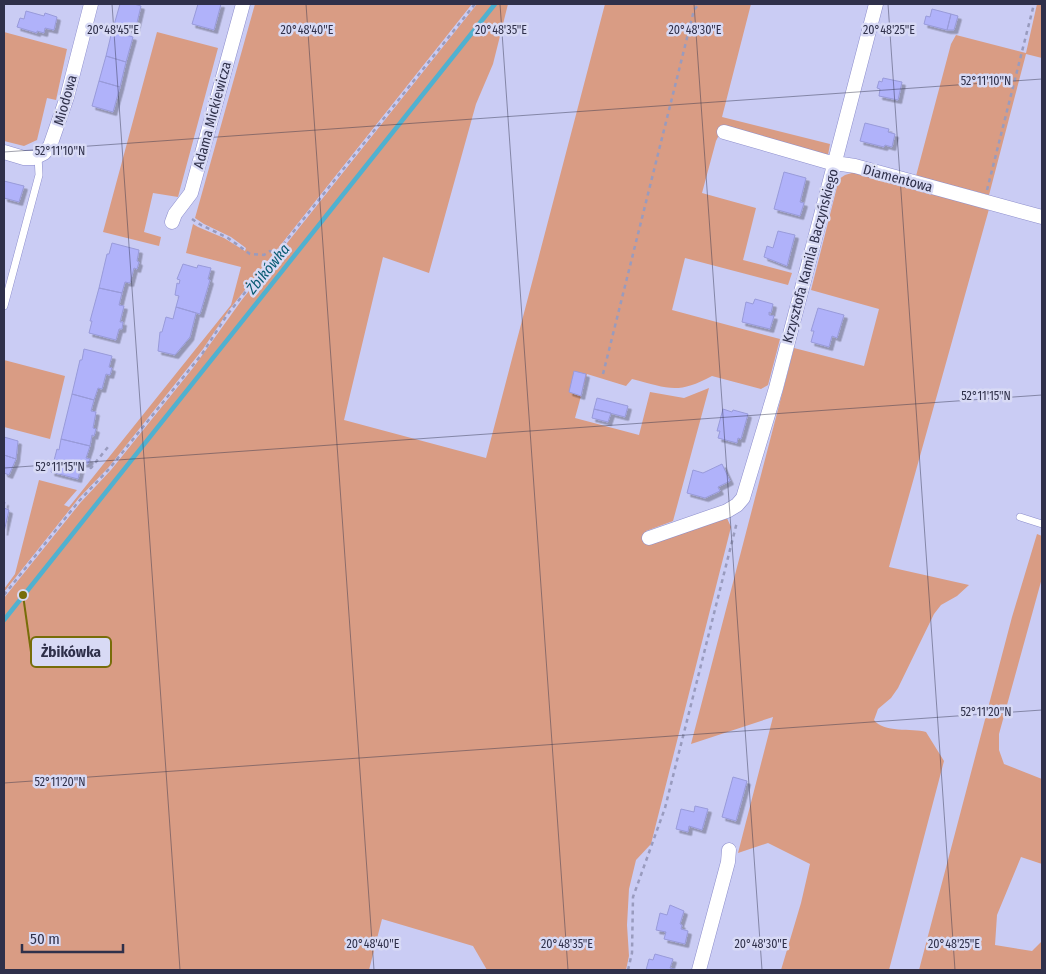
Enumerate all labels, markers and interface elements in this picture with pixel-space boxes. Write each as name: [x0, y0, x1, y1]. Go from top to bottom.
text: 20°48'45"E: [87, 23, 139, 37]
text: 20°48'40"E: [281, 23, 334, 37]
text: 20°48'35"E: [475, 23, 527, 37]
text: 20°48'30"E: [669, 23, 722, 37]
text: 20°48'25"E: [863, 23, 915, 37]
street label: Adama Mickiewicza: [190, 60, 235, 170]
street label: Miodowa: [50, 73, 81, 127]
text: 52°11'10"N: [961, 74, 1011, 88]
text: 52°11'10"N: [35, 144, 85, 158]
street label: Diamentowa: [861, 161, 935, 196]
street label: Krzysztofa Kamila Baczyńskiego: [779, 167, 842, 345]
water label: Żbikówka: [242, 240, 294, 298]
text: 52°11'15"N: [961, 389, 1011, 403]
text: 52°11'15"N: [35, 460, 85, 474]
callout: Żbikówka: [31, 637, 111, 667]
text: Żbikówka: [41, 643, 102, 661]
text: 52°11'20"N: [960, 705, 1012, 719]
text: 52°11'20"N: [34, 775, 86, 789]
scale bar: [22, 922, 124, 954]
text: 50 m: [30, 930, 60, 948]
text: 20°48'40"E: [347, 937, 400, 951]
text: 20°48'35"E: [541, 937, 593, 951]
text: 20°48'30"E: [735, 937, 788, 951]
text: 20°48'25"E: [928, 937, 980, 951]

